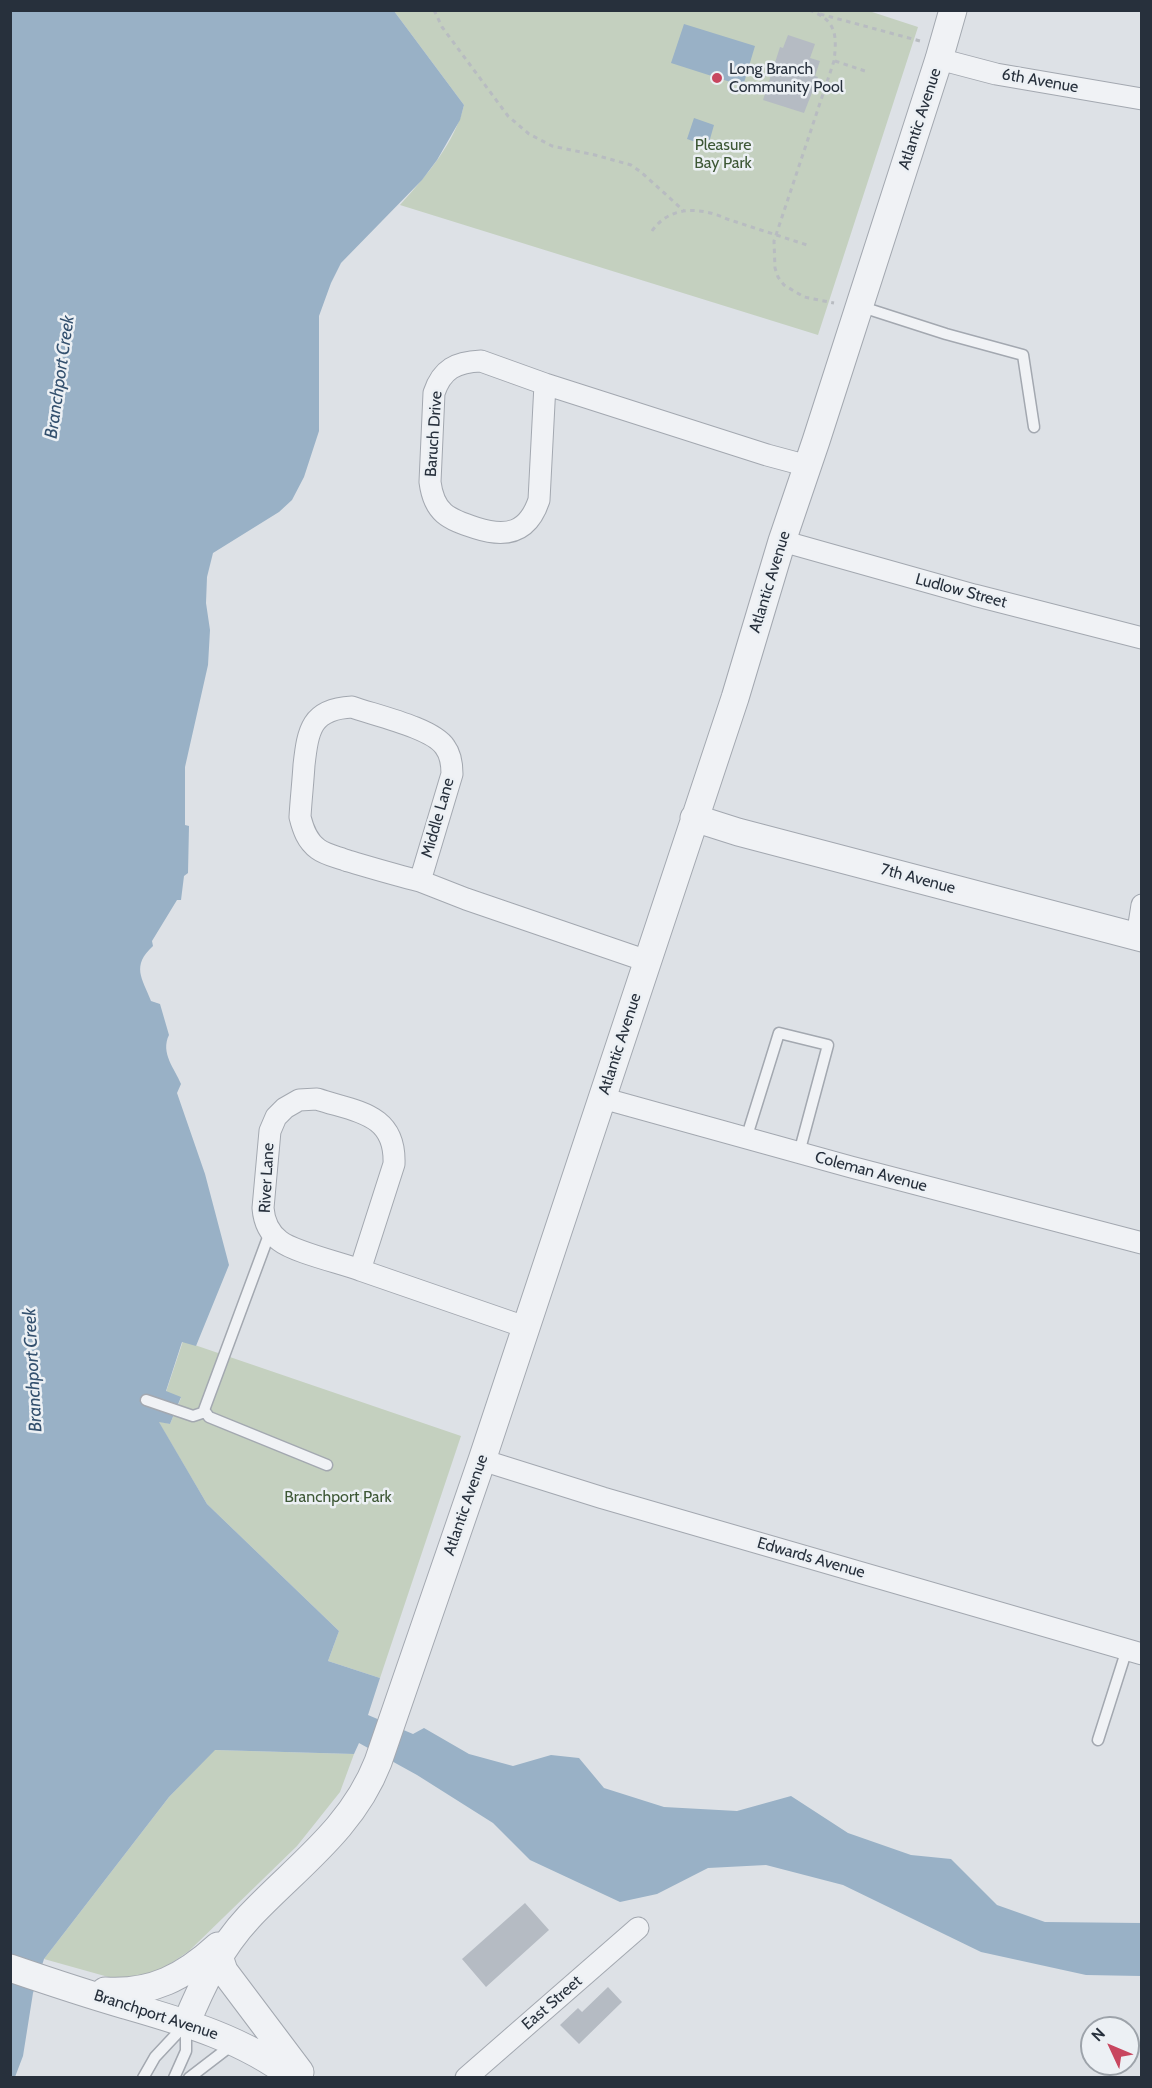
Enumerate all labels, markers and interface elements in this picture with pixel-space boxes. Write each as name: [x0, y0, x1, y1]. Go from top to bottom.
place label: Long Branch Community Pool: [729, 59, 844, 97]
street label: 6th Avenue: [1000, 65, 1080, 97]
street label: Atlantic Avenue: [895, 66, 945, 172]
marker: Long Branch Community Pool: [710, 71, 724, 85]
park label: Pleasure Bay Park: [694, 135, 752, 173]
water label: Branchport Creek: [41, 314, 79, 440]
street label: Baruch Drive: [421, 390, 447, 478]
street label: Atlantic Avenue: [745, 529, 795, 635]
street label: Ludlow Street: [913, 570, 1009, 612]
street label: Middle Lane: [417, 776, 459, 860]
street label: 7th Avenue: [879, 860, 957, 898]
street label: Atlantic Avenue: [595, 991, 645, 1097]
street label: River Lane: [256, 1142, 278, 1214]
street label: Coleman Avenue: [813, 1148, 929, 1196]
water label: Branchport Creek: [19, 1307, 47, 1433]
street label: Atlantic Avenue: [440, 1452, 492, 1558]
park label: Branchport Park: [284, 1487, 392, 1507]
street label: Edwards Avenue: [755, 1533, 867, 1583]
street label: East Street: [518, 1972, 586, 2034]
street label: Branchport Avenue: [91, 1986, 221, 2044]
north arrow: [1080, 2016, 1140, 2076]
text: N: [1087, 2024, 1109, 2045]

